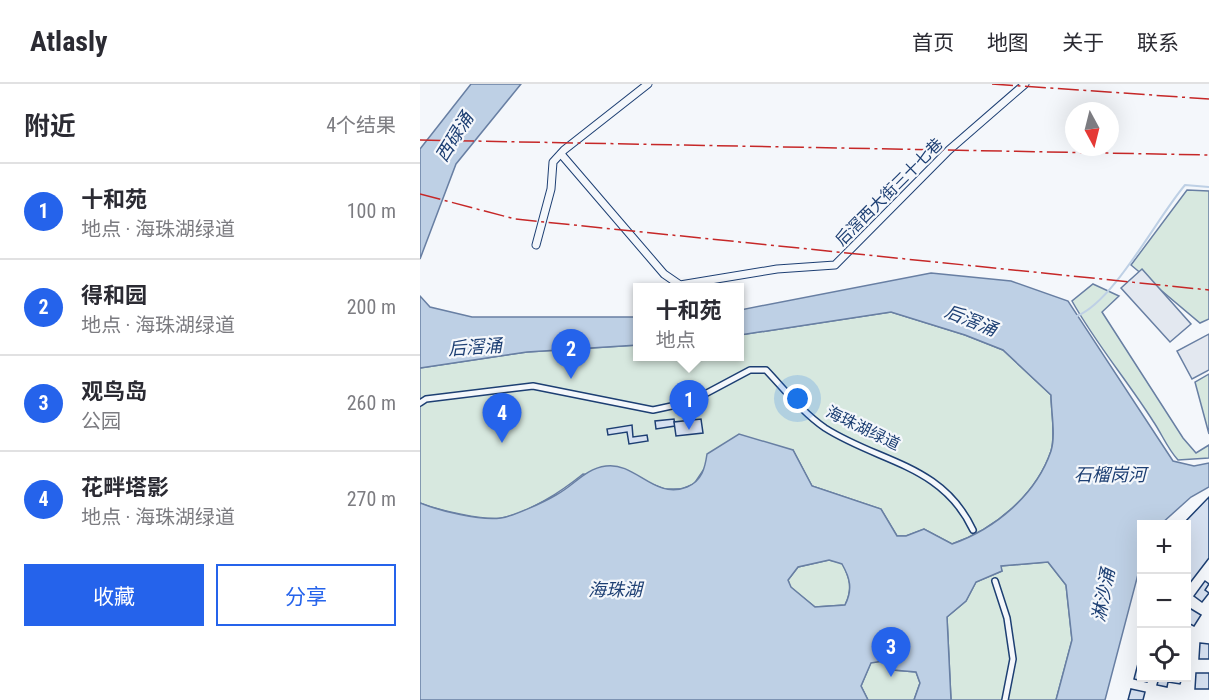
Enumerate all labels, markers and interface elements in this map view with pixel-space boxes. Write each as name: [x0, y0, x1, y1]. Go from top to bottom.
text: Atlasly: [30, 25, 108, 58]
text: 首页: [912, 31, 954, 55]
text: 地图: [987, 31, 1029, 55]
text: 关于: [1062, 31, 1104, 55]
text: 联系: [1137, 31, 1179, 55]
north arrow: [1065, 102, 1119, 156]
water label: 西碌涌: [431, 107, 478, 165]
text: 附近: [24, 111, 76, 141]
text: 4个结果: [326, 113, 396, 137]
street label: 后滘西大街三十七巷: [831, 134, 947, 250]
text: 十和苑: [81, 187, 147, 212]
text: 1: [38, 199, 49, 223]
text: 100 m: [347, 199, 396, 223]
text: 地点 · 海珠湖绿道: [81, 217, 235, 241]
text: 得和园: [81, 283, 147, 308]
popup: [633, 283, 744, 361]
text: 2: [38, 295, 49, 319]
text: 200 m: [347, 295, 396, 319]
text: 十和苑: [655, 298, 722, 323]
water label: 后滘涌: [942, 300, 1002, 341]
text: 地点 · 海珠湖绿道: [81, 313, 235, 337]
text: 地点: [655, 328, 695, 352]
pin: 2: [552, 330, 590, 379]
water label: 后滘涌: [447, 335, 505, 359]
text: 观鸟岛: [81, 379, 147, 404]
pin: 1: [670, 380, 708, 430]
your location: [783, 384, 812, 413]
text: 3: [38, 391, 49, 415]
text: 260 m: [347, 391, 396, 415]
pin: 4: [482, 394, 521, 443]
street label: 海珠湖绿道: [823, 402, 903, 454]
text: 公园: [81, 409, 121, 433]
water label: 石榴岗河: [1074, 464, 1149, 485]
text: 花畔塔影: [81, 475, 169, 500]
text: 4: [38, 487, 49, 511]
text: 270 m: [347, 487, 396, 511]
text: 地点 · 海珠湖绿道: [81, 505, 235, 529]
map controls: [1137, 520, 1191, 682]
button: +: [1137, 520, 1191, 574]
button: 收藏: [24, 564, 204, 626]
button: 分享: [216, 564, 396, 626]
water label: 淋沙涌: [1088, 565, 1119, 624]
button: −: [1137, 574, 1191, 628]
water label: 海珠湖: [588, 579, 645, 600]
pin: 3: [872, 628, 910, 677]
button: locate: [1137, 628, 1191, 682]

